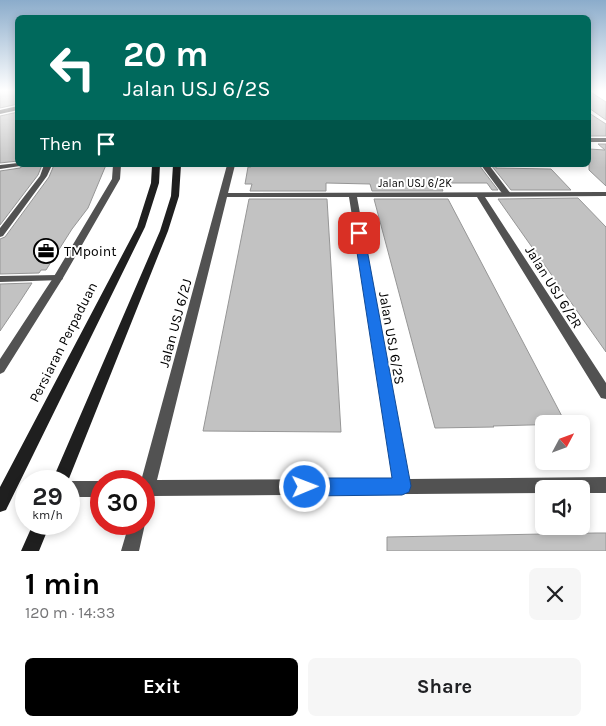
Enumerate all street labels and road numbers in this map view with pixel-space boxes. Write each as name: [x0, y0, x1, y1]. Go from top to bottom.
street label: Jalan USJ 6/2K: [378, 177, 452, 190]
street label: Jalan USJ 6/2R: [521, 243, 586, 332]
street label: Jalan USJ 6/2J: [155, 277, 195, 369]
street label: Persiaran Perpaduan: [26, 279, 101, 405]
street label: Jalan USJ 6/2S: [375, 290, 408, 386]

